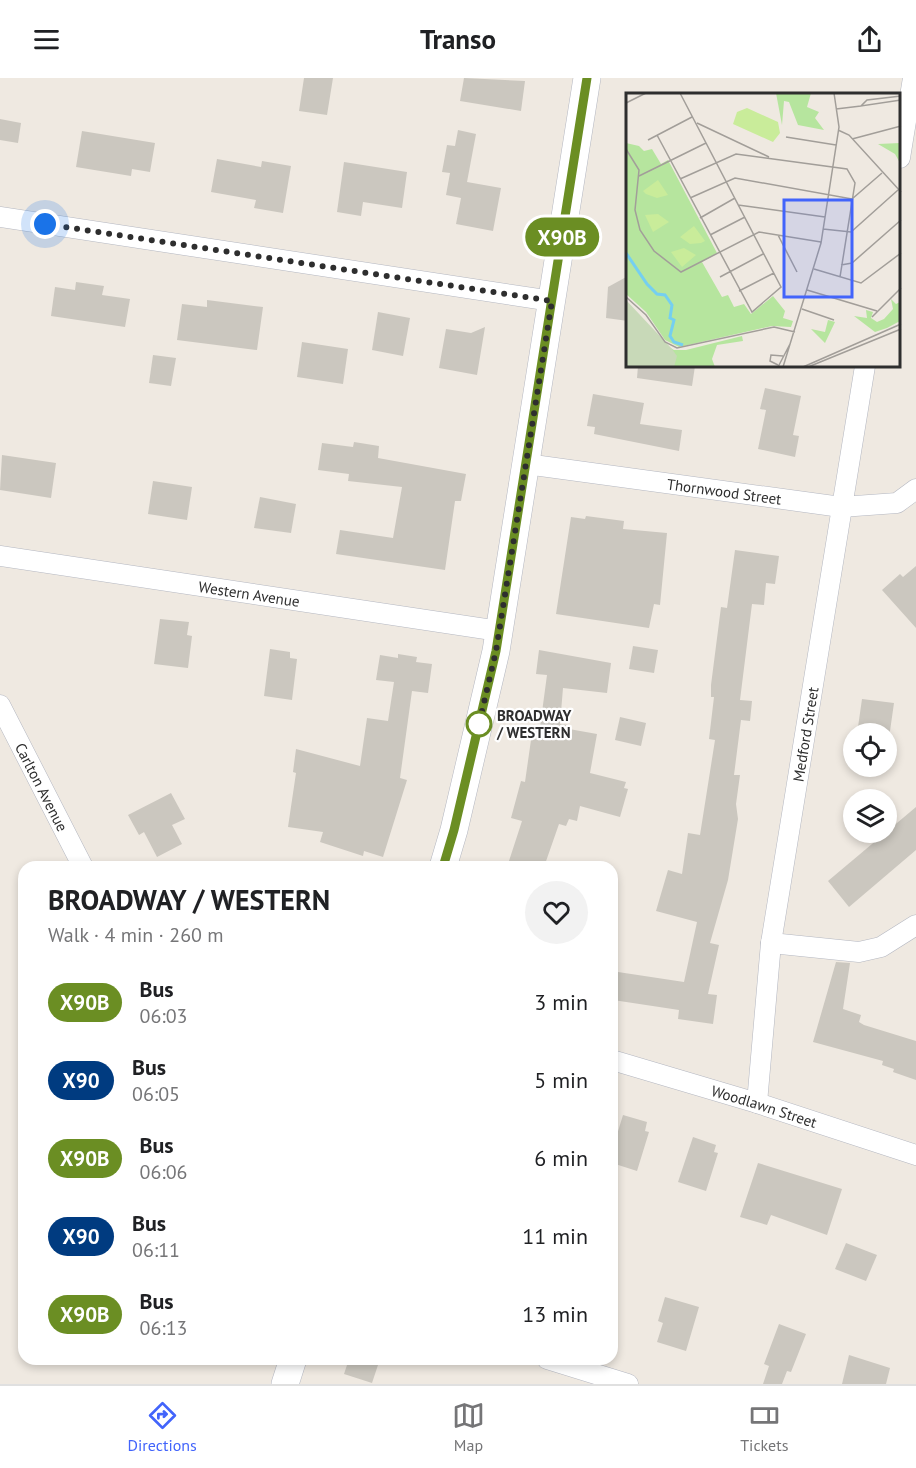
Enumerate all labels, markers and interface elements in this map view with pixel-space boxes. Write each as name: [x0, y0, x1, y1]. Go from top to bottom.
text: Transo: [420, 22, 496, 56]
icon: menu: [30, 23, 63, 56]
icon: share: [853, 23, 886, 56]
inset map: [626, 93, 901, 368]
your location: [30, 209, 60, 239]
line badge: X90B: [520, 218, 604, 256]
text: X90B: [537, 224, 587, 251]
street label: Thornwood Street: [666, 474, 783, 508]
street label: Western Avenue: [197, 576, 301, 610]
street label: Medford Street: [788, 686, 822, 783]
place label: BROADWAY / WESTERN: [496, 706, 571, 742]
marker: BROADWAY / WESTERN: [466, 711, 492, 737]
map controls: [843, 723, 897, 843]
button: locate: [843, 723, 897, 777]
street label: Carlton Avenue: [11, 739, 72, 834]
button: layers: [843, 789, 897, 843]
text: BROADWAY / WESTERN: [48, 881, 330, 918]
button: heart: [525, 881, 588, 944]
text: Walk · 4 min · 260 m: [48, 922, 224, 948]
text: Bus: [140, 975, 174, 1003]
text: 3 min: [534, 988, 588, 1016]
text: X90B: [60, 989, 110, 1016]
text: 06:03: [140, 1003, 188, 1029]
text: Bus: [132, 1053, 166, 1081]
text: 5 min: [534, 1066, 588, 1094]
text: X90: [62, 1067, 100, 1094]
text: 06:05: [132, 1081, 180, 1107]
street label: Woodlawn Street: [709, 1081, 819, 1131]
text: Bus: [140, 1131, 174, 1159]
text: 6 min: [534, 1144, 588, 1172]
text: X90B: [60, 1145, 110, 1172]
text: 06:06: [140, 1159, 188, 1185]
text: Bus: [132, 1209, 166, 1237]
text: 11 min: [522, 1222, 588, 1250]
text: X90: [62, 1223, 100, 1250]
text: 06:11: [132, 1237, 180, 1263]
text: Bus: [140, 1287, 174, 1315]
text: 13 min: [522, 1300, 588, 1328]
text: X90B: [60, 1301, 110, 1328]
text: 06:13: [140, 1315, 188, 1341]
tab: Directions: [128, 1399, 197, 1455]
tab: Map: [452, 1399, 485, 1455]
tab: Tickets: [740, 1399, 788, 1455]

